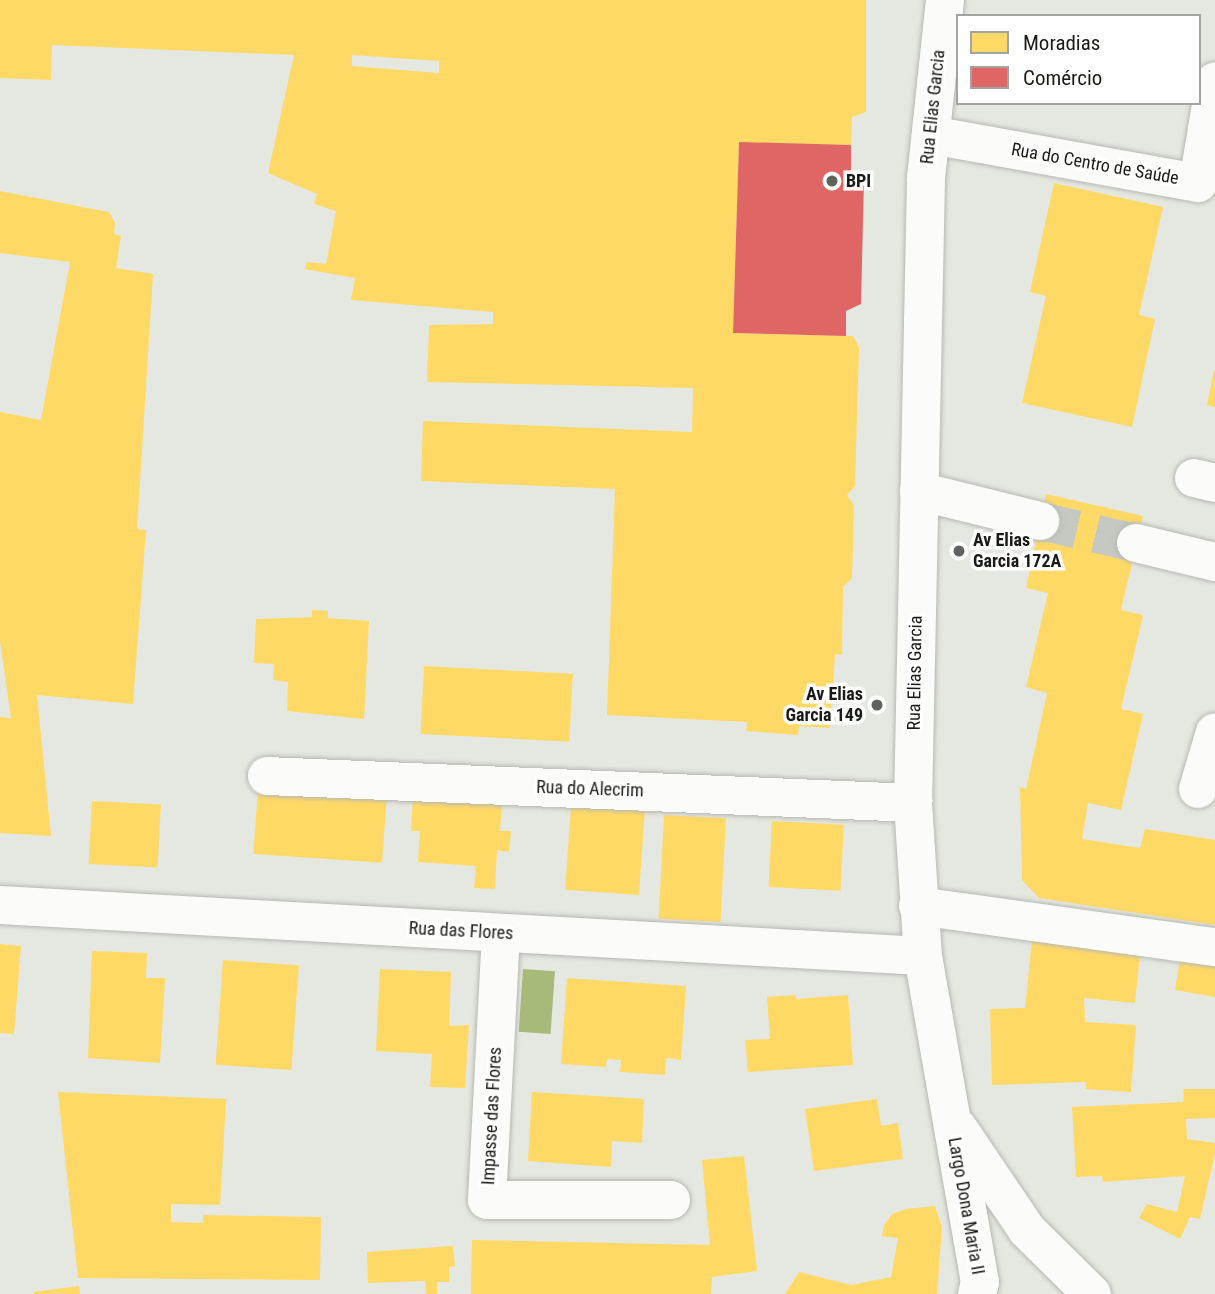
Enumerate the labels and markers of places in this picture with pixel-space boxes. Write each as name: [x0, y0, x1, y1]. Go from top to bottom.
place label: BPI: [846, 170, 871, 192]
marker: BPI: [824, 173, 840, 189]
place label: Av Elias Garcia 172A: [973, 530, 1061, 572]
marker: Av Elias Garcia 172A: [951, 543, 967, 559]
place label: Av Elias Garcia 149: [785, 684, 863, 726]
marker: Av Elias Garcia 149: [869, 697, 885, 713]

